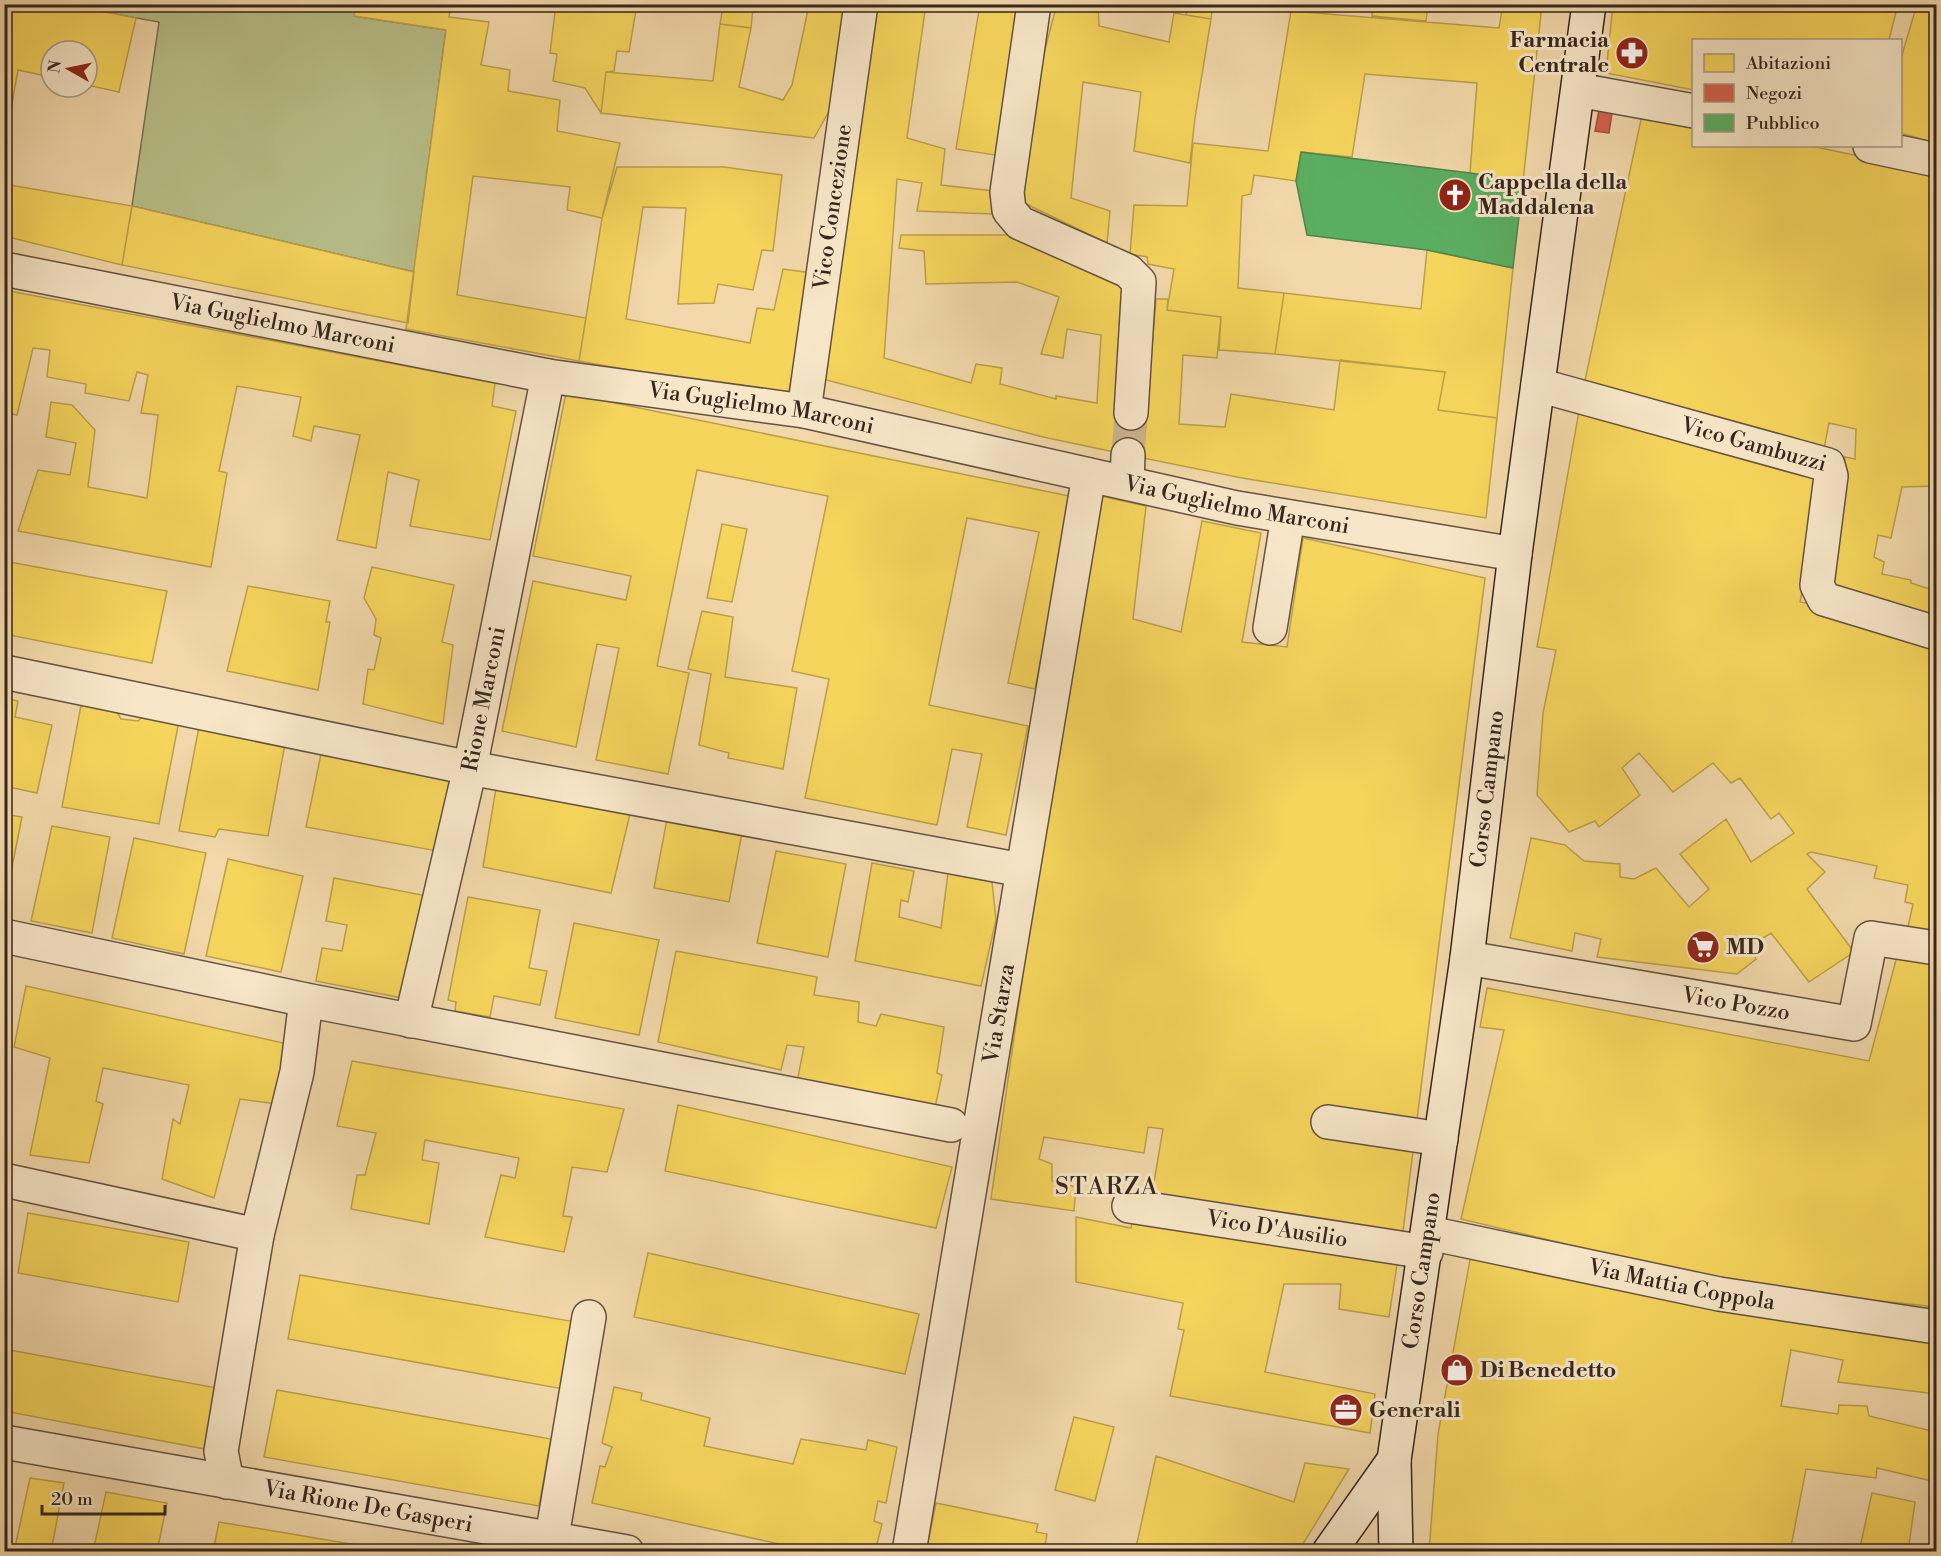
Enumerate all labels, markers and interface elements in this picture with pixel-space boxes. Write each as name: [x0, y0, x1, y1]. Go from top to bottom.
place label: Farmacia Centrale: [1510, 27, 1610, 79]
pharmacy icon: Farmacia Centrale: [1614, 35, 1650, 71]
north arrow: [39, 39, 99, 99]
legend: [1692, 39, 1902, 147]
text: Abitazioni: [1745, 52, 1831, 75]
text: N: [44, 59, 66, 75]
text: Negozi: [1746, 82, 1802, 105]
text: Pubblico: [1746, 112, 1820, 135]
street label: Vico Concezione: [807, 122, 858, 293]
place label: Cappella della Maddalena: [1478, 169, 1628, 221]
church icon: Cappella della Maddalena: [1437, 177, 1473, 213]
street label: Via Guglielmo Marconi: [167, 288, 398, 359]
street label: Via Guglielmo Marconi: [645, 376, 877, 440]
street label: Vico Gambuzzi: [1677, 411, 1830, 478]
street label: Via Guglielmo Marconi: [1121, 469, 1352, 540]
street label: Rione Marconi: [456, 624, 511, 774]
street label: Corso Campano: [1464, 709, 1510, 869]
supermarket icon: MD: [1685, 929, 1721, 965]
place label: MD: [1726, 934, 1764, 961]
street label: Via Starza: [977, 961, 1021, 1066]
street label: Vico Pozzo: [1679, 981, 1792, 1026]
district label: STARZA: [1055, 1172, 1159, 1202]
street label: Corso Campano: [1397, 1190, 1446, 1351]
street label: Vico D'Ausilio: [1204, 1205, 1350, 1253]
street label: Via Mattia Coppola: [1585, 1253, 1778, 1316]
shop icon: Di Benedetto: [1439, 1352, 1475, 1388]
place label: Di Benedetto: [1480, 1357, 1616, 1384]
office icon: Generali: [1328, 1392, 1364, 1428]
place label: Generali: [1369, 1397, 1461, 1424]
street label: Via Rione De Gasperi: [261, 1474, 475, 1538]
scale bar: [42, 1478, 165, 1516]
text: 20 m: [51, 1488, 93, 1511]

